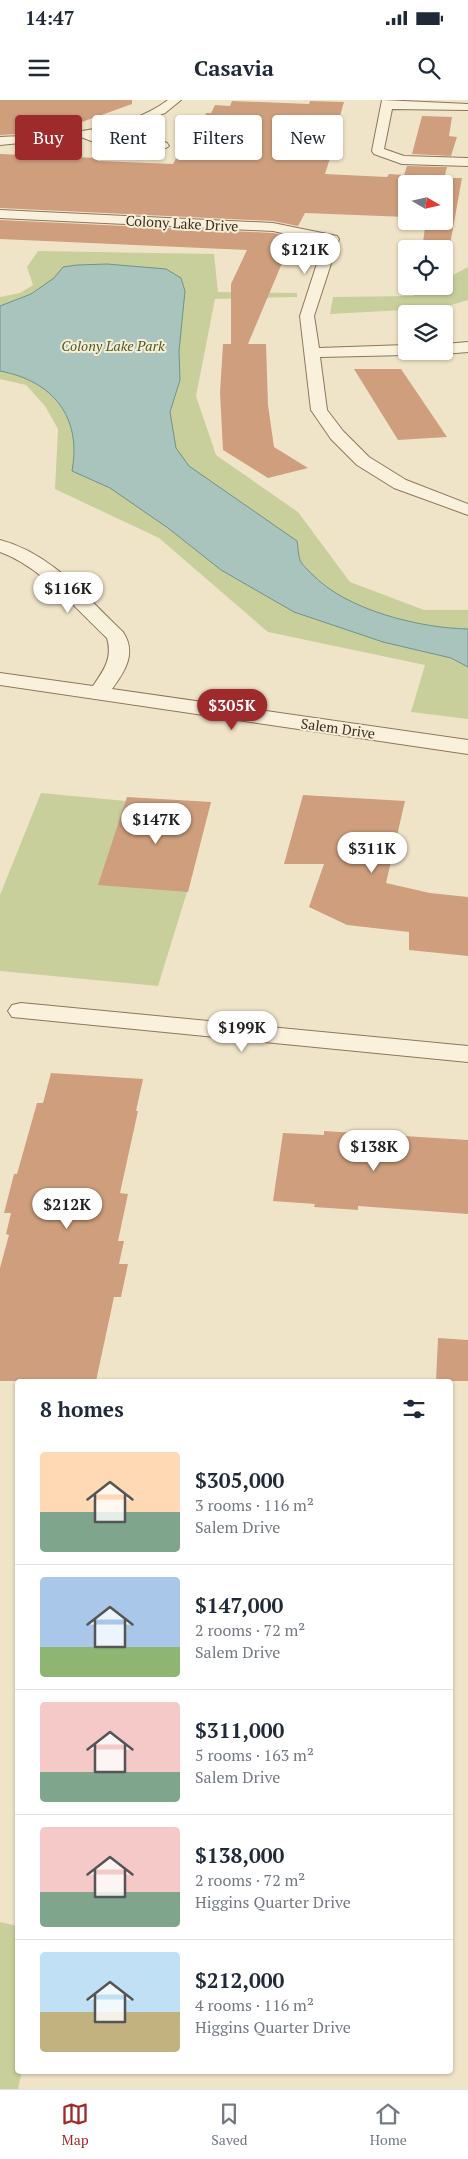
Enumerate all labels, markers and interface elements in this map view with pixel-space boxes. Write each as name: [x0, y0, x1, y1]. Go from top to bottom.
text: 14:47: [25, 5, 74, 30]
text: Casavia: [194, 53, 274, 82]
icon: menu: [25, 54, 53, 82]
icon: search: [415, 54, 443, 82]
chip: Buy: [15, 115, 82, 160]
chip: Rent: [92, 115, 165, 160]
chip: Filters: [175, 115, 262, 160]
chip: New: [272, 115, 343, 160]
north arrow: [398, 175, 452, 230]
map controls: [398, 175, 453, 360]
street label: Colony Lake Drive: [125, 211, 239, 235]
pin: $121K: [270, 232, 340, 275]
text: $121K: [281, 238, 329, 260]
button: locate: [398, 240, 453, 295]
button: layers: [398, 305, 453, 360]
park label: Colony Lake Park: [61, 336, 165, 355]
pin: $116K: [33, 572, 103, 614]
text: $116K: [44, 577, 92, 599]
pin: $305K: [197, 688, 267, 731]
text: $305K: [208, 694, 256, 716]
street label: Salem Drive: [300, 713, 376, 743]
pin: $147K: [121, 802, 191, 845]
text: $147K: [132, 808, 180, 830]
pin: $311K: [337, 832, 407, 874]
text: $311K: [348, 837, 396, 859]
pin: $199K: [207, 1010, 277, 1053]
text: $199K: [218, 1016, 266, 1038]
pin: $138K: [339, 1130, 409, 1172]
text: $138K: [350, 1135, 398, 1157]
pin: $212K: [32, 1188, 102, 1230]
text: $212K: [43, 1193, 91, 1215]
text: 8 homes: [40, 1395, 124, 1423]
icon: filters: [400, 1395, 428, 1423]
text: $305,000: [195, 1466, 284, 1494]
icon: home: [80, 1472, 140, 1532]
text: 3 rooms · 116 m²: [195, 1494, 314, 1516]
text: Salem Drive: [195, 1516, 280, 1538]
text: $147,000: [195, 1591, 283, 1619]
icon: home: [80, 1597, 140, 1657]
text: 2 rooms · 72 m²: [195, 1619, 305, 1641]
text: Salem Drive: [195, 1641, 280, 1663]
text: $311,000: [195, 1716, 284, 1744]
icon: home: [80, 1722, 140, 1782]
text: 5 rooms · 163 m²: [195, 1744, 314, 1766]
text: Salem Drive: [195, 1766, 280, 1788]
text: $138,000: [195, 1841, 284, 1869]
icon: home: [80, 1847, 140, 1907]
text: 2 rooms · 72 m²: [195, 1869, 305, 1891]
text: Higgins Quarter Drive: [195, 1891, 351, 1913]
text: $212,000: [195, 1966, 284, 1994]
icon: home: [80, 1972, 140, 2032]
text: 4 rooms · 116 m²: [195, 1994, 314, 2016]
text: Higgins Quarter Drive: [195, 2016, 351, 2038]
tab: Map: [61, 2100, 89, 2149]
tab: Saved: [211, 2100, 248, 2149]
tab: Home: [370, 2100, 407, 2149]

